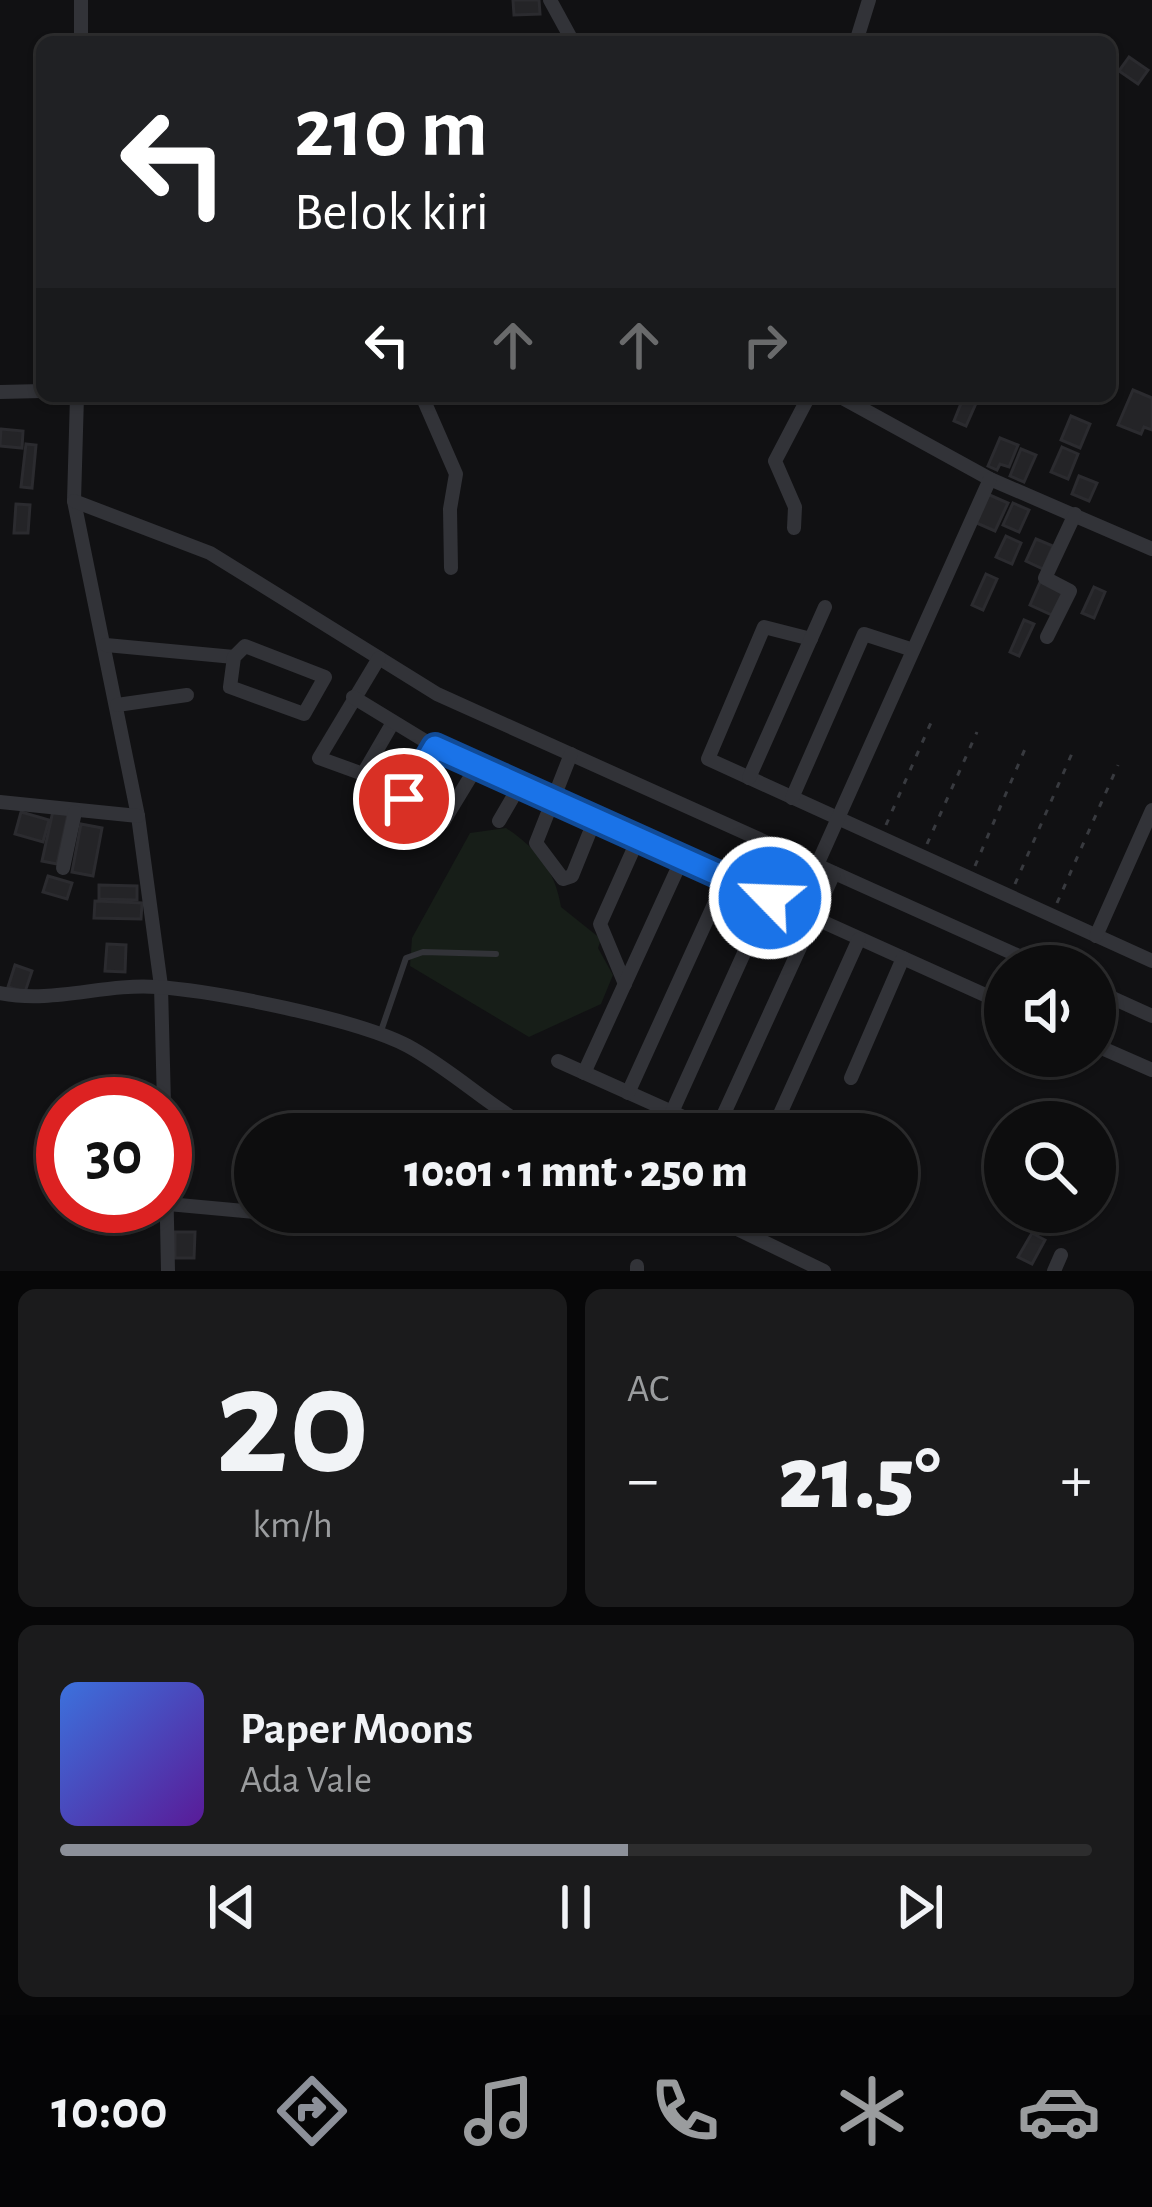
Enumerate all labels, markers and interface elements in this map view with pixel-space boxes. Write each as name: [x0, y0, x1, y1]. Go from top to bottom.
icon: left: [96, 84, 252, 240]
text: 210 m: [294, 88, 488, 172]
text: Belok kiri: [294, 186, 489, 240]
icon: left: [354, 312, 420, 378]
icon: ahead: [480, 312, 546, 378]
icon: ahead: [606, 312, 672, 378]
icon: right: [732, 312, 798, 378]
pin: [353, 748, 455, 850]
icon: arrive: [371, 766, 437, 832]
position arrow: [707, 835, 833, 961]
map controls: [984, 945, 1116, 1233]
button: sound: [984, 945, 1116, 1077]
speed limit sign: 30: [36, 1077, 192, 1233]
button: search: [984, 1101, 1116, 1233]
text: 10:01 · 1 mnt · 250 m: [404, 1150, 748, 1195]
text: 20: [215, 1346, 370, 1502]
text: AC: [627, 1370, 669, 1409]
text: 21.5°: [778, 1435, 941, 1525]
text: −: [627, 1447, 659, 1513]
text: +: [1060, 1447, 1092, 1513]
text: km/h: [252, 1506, 333, 1545]
text: Paper Moons: [240, 1707, 473, 1752]
text: Ada Vale: [240, 1761, 372, 1800]
icon: previous: [199, 1874, 265, 1940]
icon: pause: [543, 1874, 609, 1940]
icon: next: [887, 1874, 953, 1940]
icon: directions: [270, 2069, 354, 2153]
icon: music: [457, 2069, 541, 2153]
icon: phone: [643, 2069, 727, 2153]
icon: climate: [830, 2069, 914, 2153]
icon: car: [1017, 2069, 1101, 2153]
text: 10:00: [51, 2084, 168, 2138]

